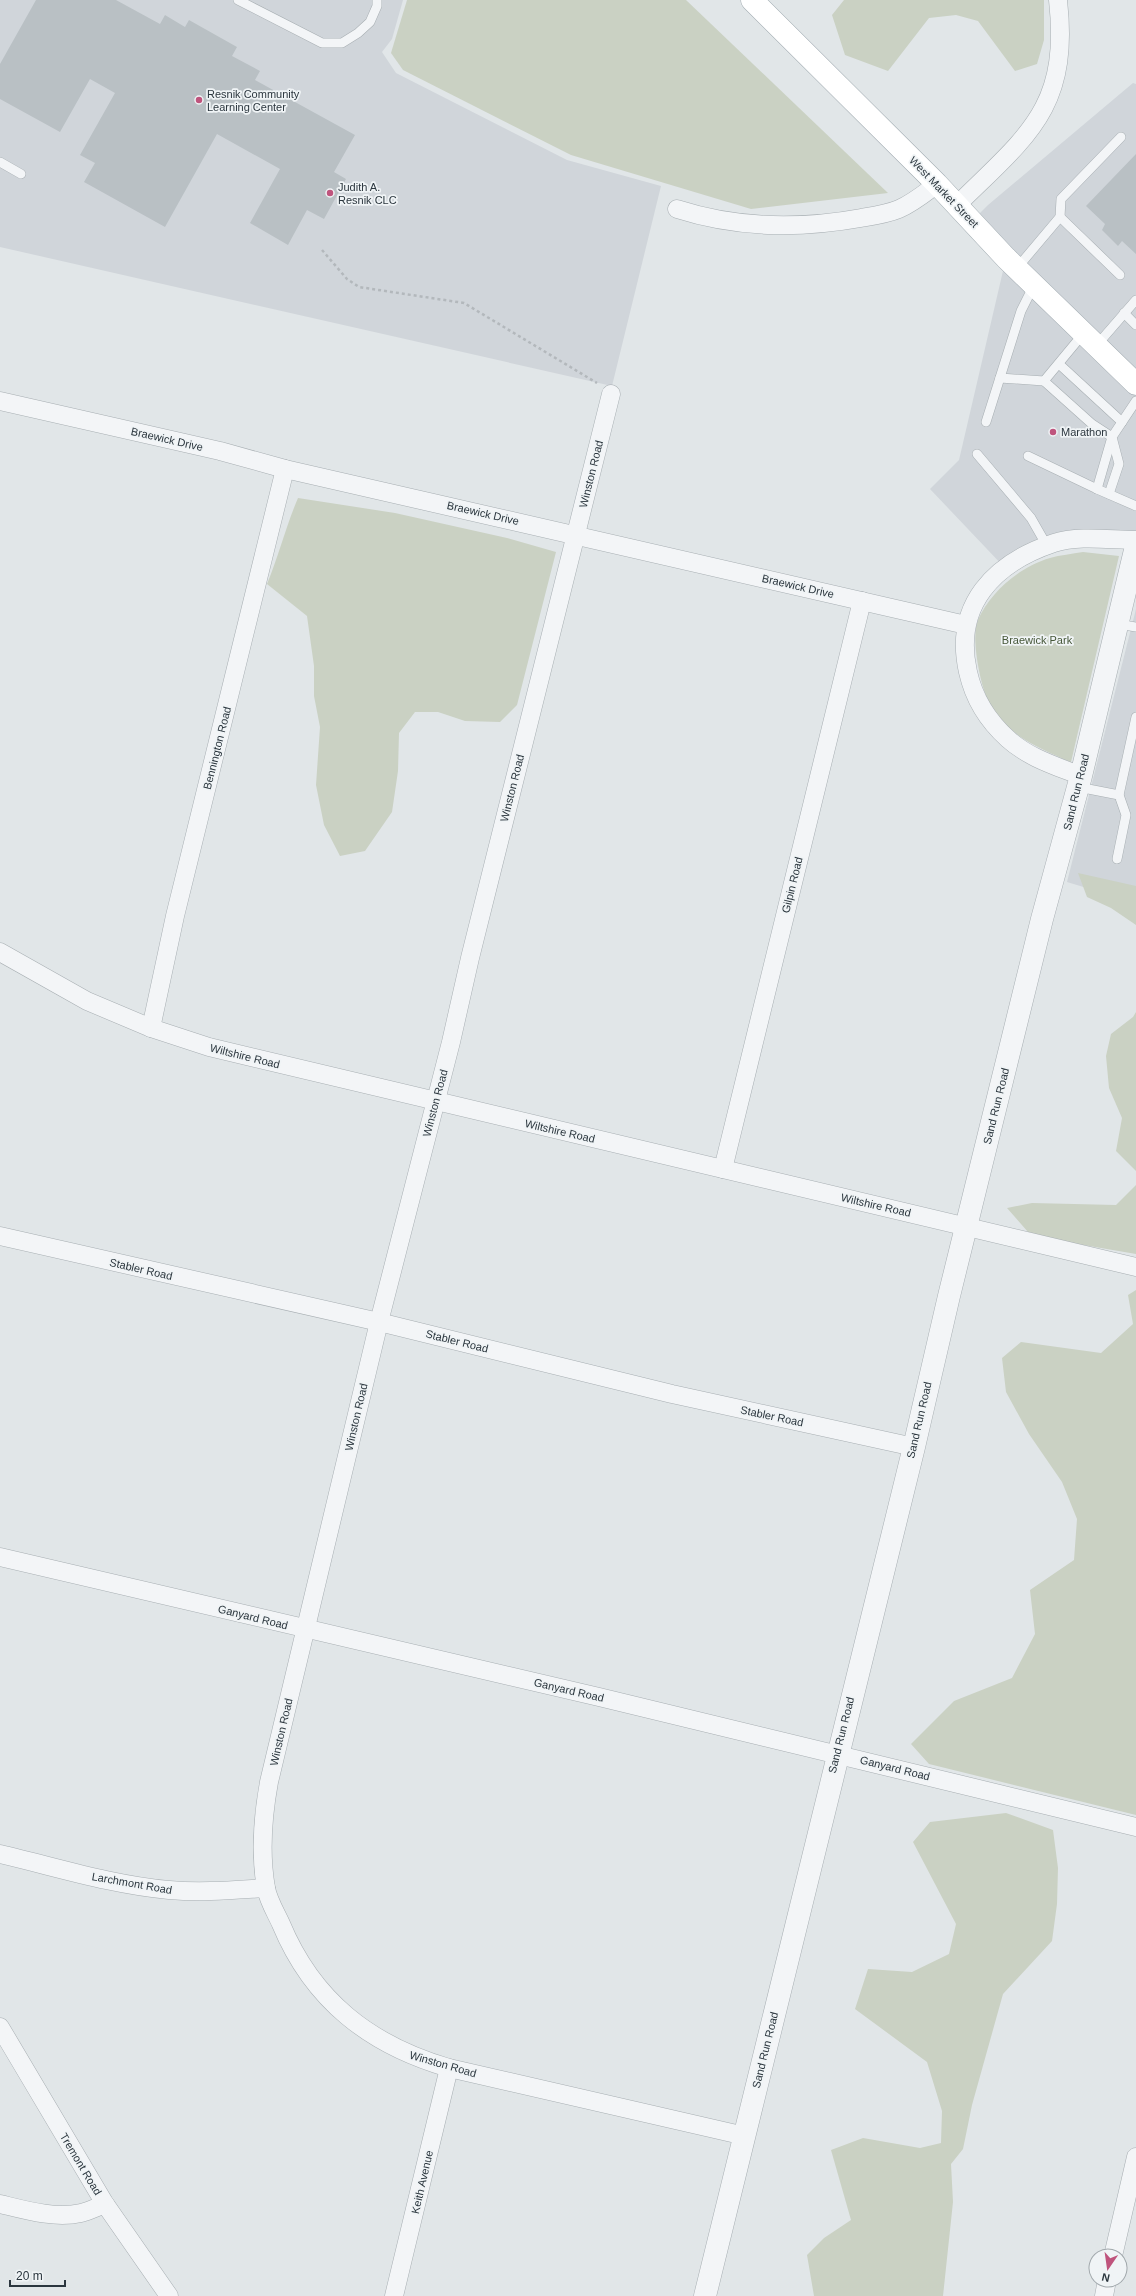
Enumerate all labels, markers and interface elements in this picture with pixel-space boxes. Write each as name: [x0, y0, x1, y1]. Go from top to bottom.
place label: Resnik Community Learning Center: [207, 88, 300, 113]
marker: Resnik Community Learning Center: [194, 95, 204, 105]
street label: West Market Street: [907, 154, 981, 230]
place label: Judith A. Resnik CLC: [338, 181, 397, 206]
marker: Judith A. Resnik CLC: [325, 188, 335, 198]
street label: Braewick Drive: [130, 425, 204, 453]
place label: Marathon: [1061, 426, 1107, 438]
marker: Marathon: [1048, 427, 1058, 437]
street label: Winston Road: [577, 439, 605, 509]
street label: Braewick Drive: [446, 499, 520, 527]
street label: Braewick Drive: [761, 572, 835, 600]
park label: Braewick Park: [1002, 634, 1073, 646]
street label: Bennington Road: [201, 705, 233, 791]
street label: Winston Road: [498, 753, 526, 823]
street label: Sand Run Road: [1061, 753, 1091, 831]
street label: Gilpin Road: [779, 856, 805, 914]
street label: Wiltshire Road: [209, 1042, 281, 1070]
street label: Sand Run Road: [981, 1067, 1011, 1145]
street label: Winston Road: [420, 1068, 450, 1138]
street label: Wiltshire Road: [524, 1117, 596, 1145]
street label: Wiltshire Road: [840, 1191, 912, 1219]
street label: Stabler Road: [108, 1256, 174, 1282]
street label: Stabler Road: [424, 1327, 490, 1355]
street label: Sand Run Road: [904, 1381, 934, 1459]
street label: Winston Road: [342, 1382, 370, 1452]
street label: Stabler Road: [739, 1403, 805, 1429]
street label: Ganyard Road: [217, 1603, 289, 1631]
street label: Ganyard Road: [533, 1676, 605, 1704]
street label: Sand Run Road: [826, 1696, 856, 1774]
street label: Winston Road: [267, 1697, 295, 1767]
street label: Ganyard Road: [859, 1754, 931, 1782]
street label: Larchmont Road: [91, 1870, 173, 1896]
street label: Sand Run Road: [750, 2011, 780, 2089]
street label: Winston Road: [408, 2049, 478, 2079]
street label: Tremont Road: [58, 2131, 104, 2197]
street label: Keith Avenue: [409, 2149, 435, 2215]
north arrow: [1088, 2248, 1128, 2288]
scale bar: [10, 2262, 65, 2288]
text: 20 m: [16, 2269, 43, 2283]
text: N: [1100, 2271, 1111, 2284]

